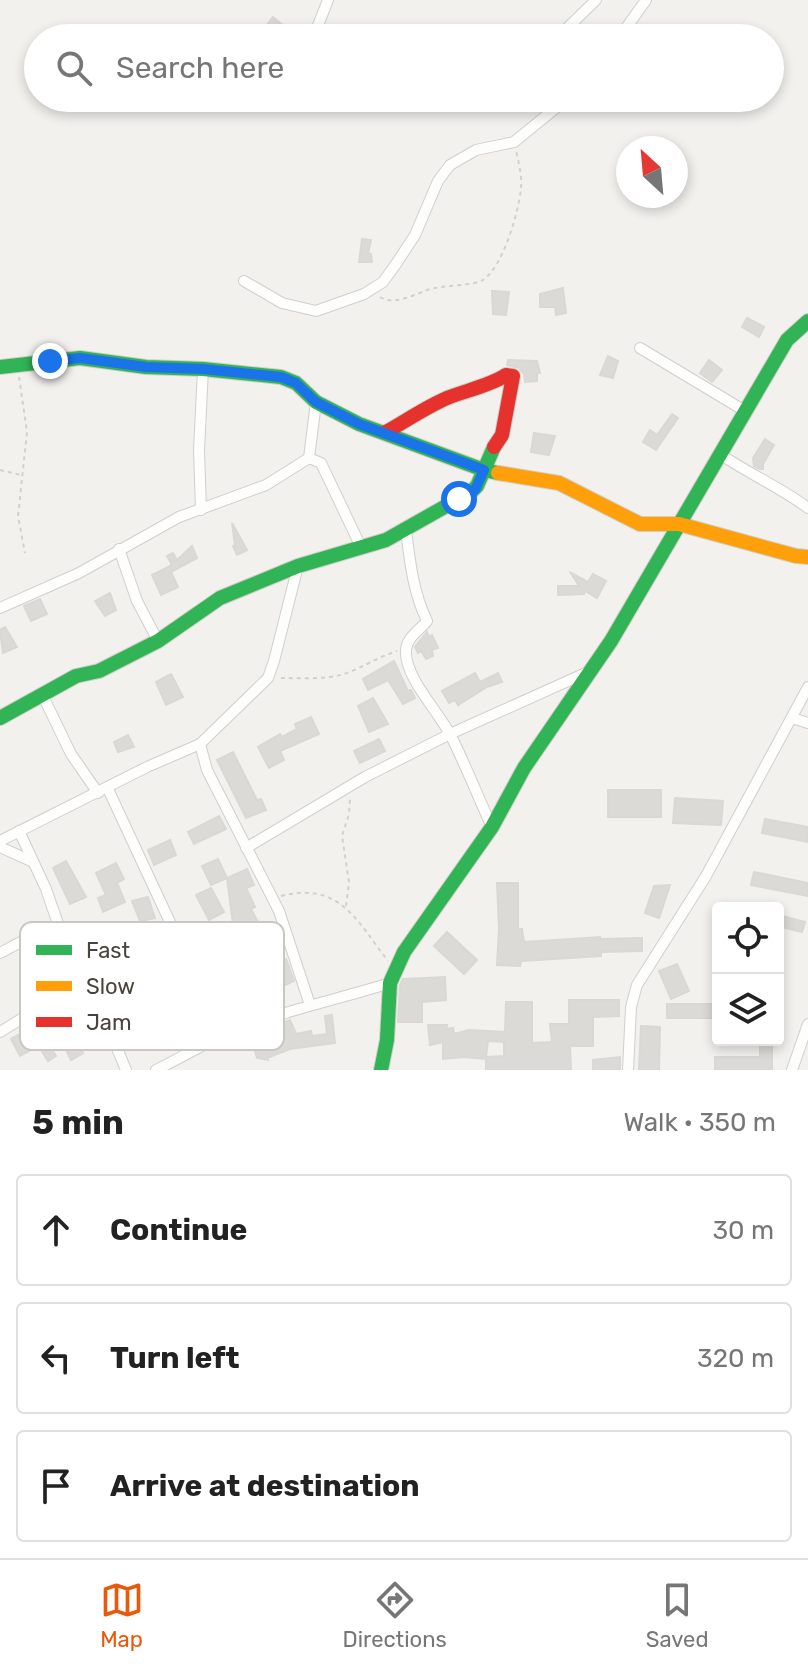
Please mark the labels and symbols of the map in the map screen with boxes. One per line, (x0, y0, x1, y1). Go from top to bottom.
north arrow (616, 136, 688, 208)
route end (32, 343, 68, 379)
route start (441, 481, 477, 517)
legend (20, 922, 284, 1050)
text: Fast (86, 937, 131, 964)
text: Slow (86, 973, 135, 1000)
text: Jam (86, 1009, 132, 1036)

